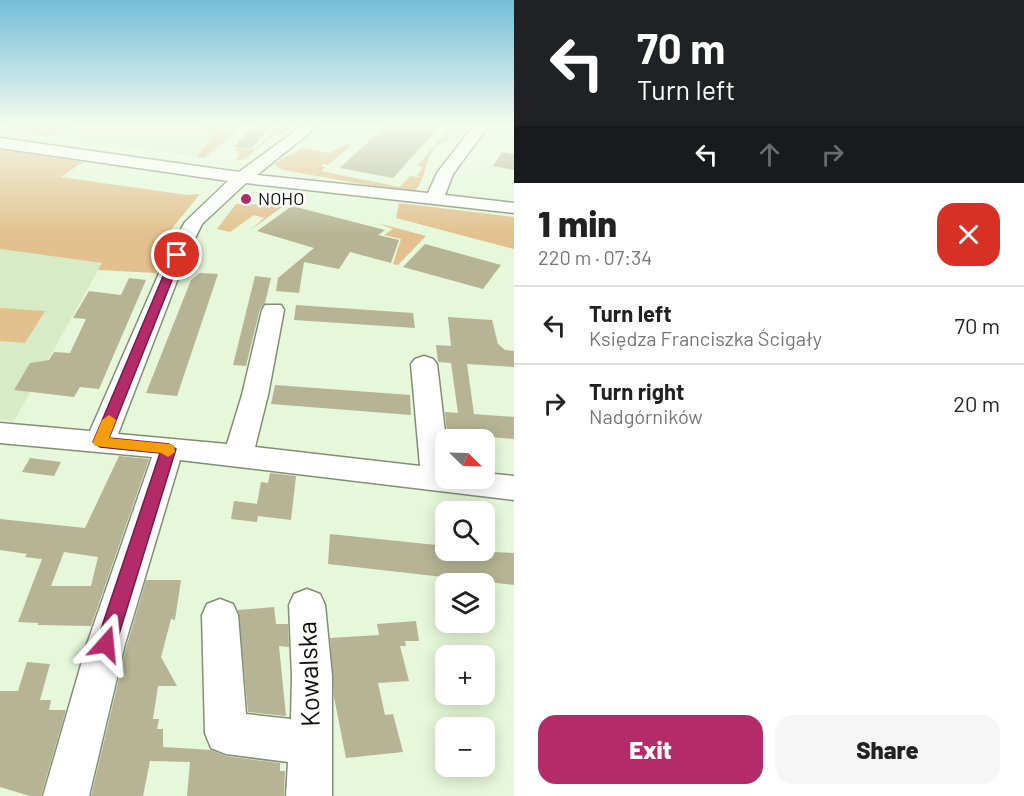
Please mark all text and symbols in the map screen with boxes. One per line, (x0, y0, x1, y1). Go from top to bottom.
text: 70 m (637, 22, 725, 72)
icon: left (538, 24, 616, 102)
text: Turn left (637, 73, 735, 105)
icon: left (690, 138, 723, 171)
icon: ahead (753, 138, 786, 171)
icon: right (816, 138, 849, 171)
place label: NOHO (258, 187, 304, 209)
marker: NOHO (239, 192, 253, 206)
text: 1 min (538, 201, 617, 244)
button: close (937, 203, 1000, 266)
pin (151, 229, 202, 280)
icon: arrive (160, 238, 193, 271)
text: 220 m · 07:34 (538, 245, 652, 269)
text: Turn left (589, 300, 672, 326)
icon: left (538, 309, 571, 342)
text: 70 m (955, 312, 1000, 338)
text: Księdza Franciszka Ścigały (589, 326, 822, 350)
text: Turn right (589, 378, 684, 404)
icon: right (538, 387, 571, 420)
text: 20 m (953, 390, 1000, 416)
text: Nadgórników (589, 404, 703, 428)
north arrow (435, 429, 495, 489)
map controls (435, 429, 495, 777)
button: search (435, 501, 495, 561)
button: layers (435, 573, 495, 633)
position arrow (74, 612, 138, 676)
street label: Kowalska (290, 621, 325, 727)
button: + (435, 645, 495, 705)
button: Exit (538, 715, 763, 784)
button: Share (775, 715, 1000, 784)
button: − (435, 717, 495, 777)

